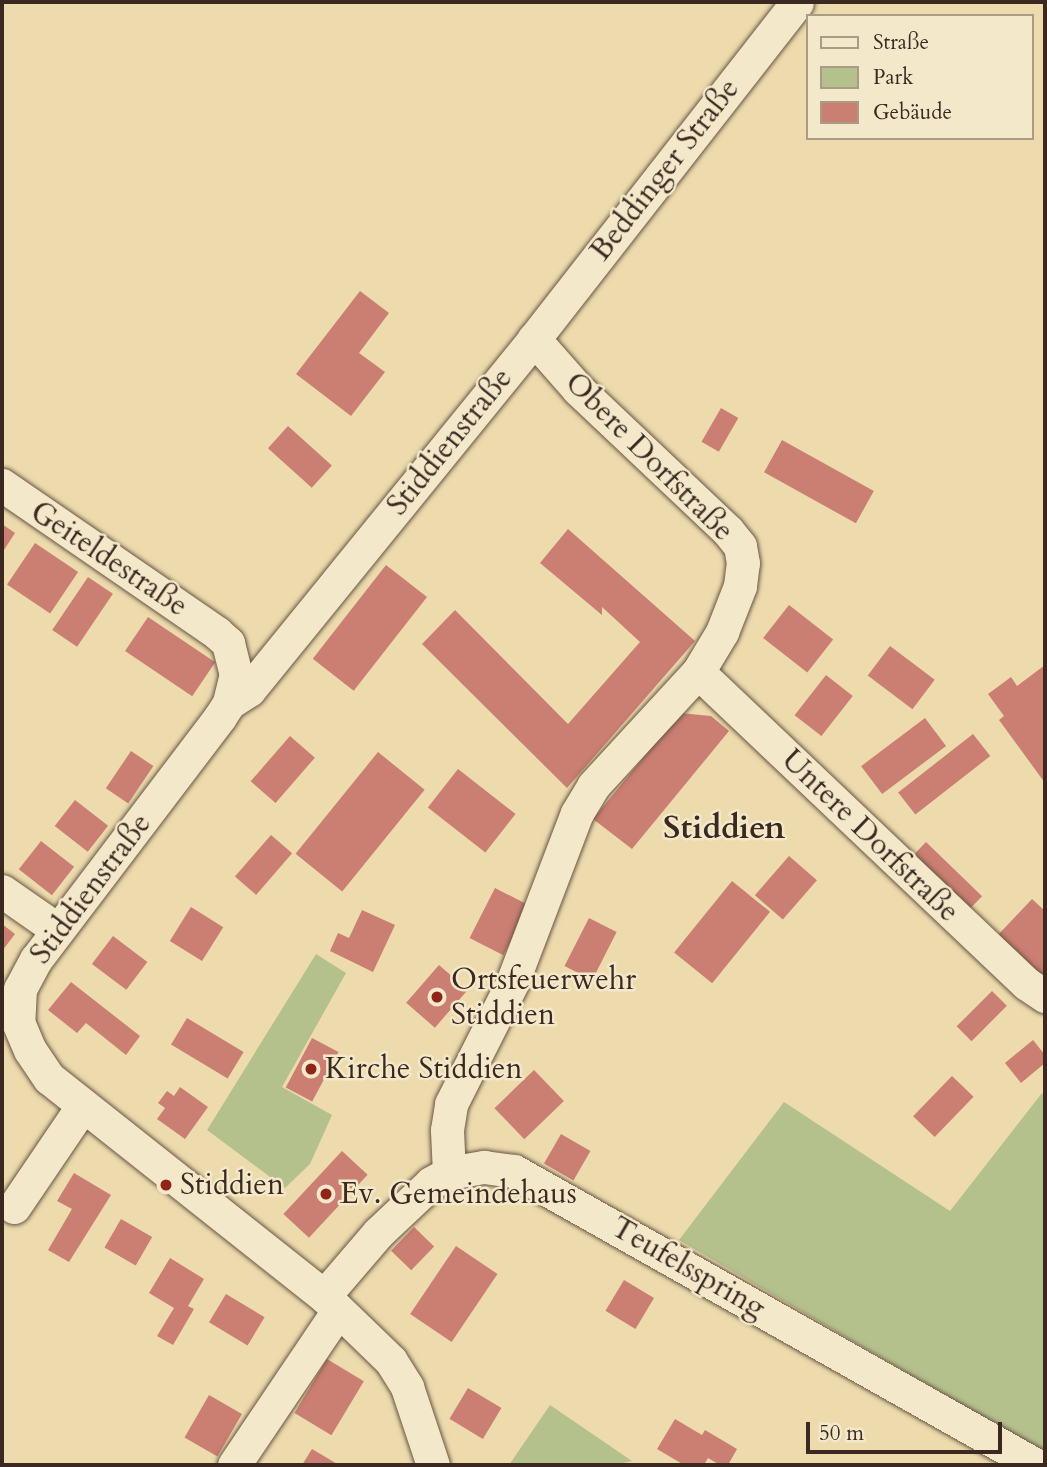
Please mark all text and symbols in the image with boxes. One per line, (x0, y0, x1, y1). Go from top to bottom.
legend (806, 14, 1033, 140)
text: Straße (873, 28, 929, 57)
text: Park (873, 63, 913, 92)
street label: Beddinger Straße (583, 72, 747, 268)
text: Gebäude (873, 98, 952, 127)
street label: Stiddienstraße (380, 361, 520, 523)
street label: Obere Dorfstraße (557, 365, 741, 549)
street label: Geiteldestraße (24, 493, 194, 625)
street label: Untere Dorfstraße (774, 742, 966, 930)
street label: Stiddienstraße (23, 807, 159, 971)
district label: Stiddien (663, 808, 785, 848)
place label: Ortsfeuerwehr Stiddien (451, 962, 636, 1032)
marker: Ortsfeuerwehr Stiddien (429, 989, 445, 1005)
place label: Kirche Stiddien (325, 1051, 523, 1087)
marker: Kirche Stiddien (303, 1061, 319, 1077)
place label: Stiddien (180, 1167, 284, 1203)
place label: Ev. Gemeindehaus (340, 1176, 577, 1212)
marker: Stiddien (158, 1177, 174, 1193)
marker: Ev. Gemeindehaus (318, 1186, 334, 1202)
street label: Teufelsspring (605, 1209, 771, 1327)
scale bar (809, 1408, 1005, 1452)
text: 50 m (819, 1419, 864, 1448)

